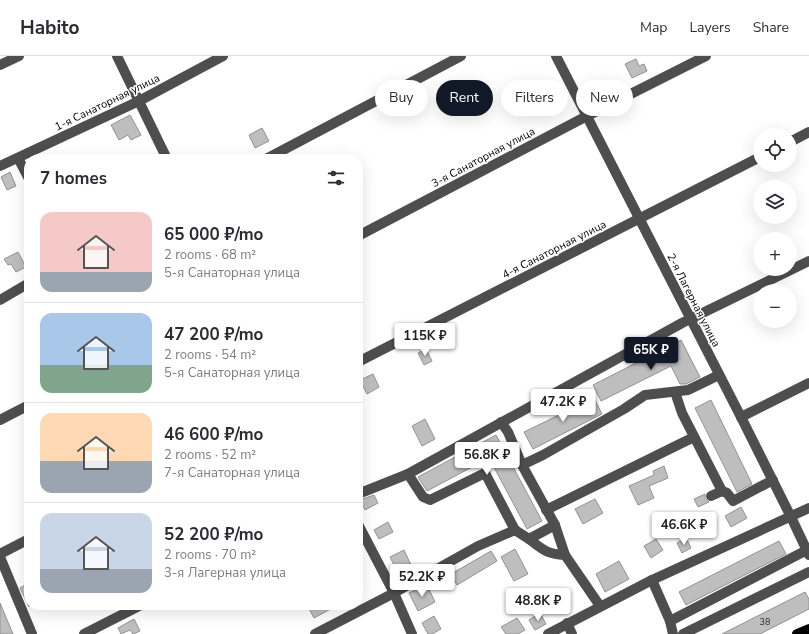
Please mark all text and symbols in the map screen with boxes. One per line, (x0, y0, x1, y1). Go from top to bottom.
text: Habito (20, 15, 79, 41)
text: Map (640, 18, 667, 37)
text: Layers (689, 18, 731, 37)
text: Share (753, 18, 789, 37)
street label: 1-я Санаторная улица (52, 70, 162, 134)
chip: Buy (375, 80, 428, 116)
chip: Rent (436, 80, 493, 116)
chip: Filters (501, 80, 568, 116)
chip: New (576, 80, 633, 116)
street label: 3-я Санаторная улица (429, 124, 538, 191)
map controls (753, 128, 797, 328)
button: locate (753, 128, 797, 172)
text: 7 homes (40, 167, 107, 190)
icon: filters (325, 167, 347, 189)
button: layers (753, 180, 797, 224)
street label: 4-я Санаторная улица (500, 217, 609, 282)
text: 65 000 ₽/mo (164, 223, 263, 246)
icon: home (72, 228, 120, 276)
button: + (753, 232, 797, 276)
text: 2 rooms · 68 m² (164, 246, 256, 264)
street label: 2-я Лагерная улица (663, 251, 724, 350)
text: 5-я Санаторная улица (164, 264, 300, 282)
button: − (753, 284, 797, 328)
text: 47 200 ₽/mo (164, 323, 263, 346)
pin: 115K ₽ (392, 323, 458, 357)
text: 115K ₽ (403, 327, 447, 345)
icon: home (72, 329, 120, 377)
pin: 65K ₽ (623, 337, 679, 371)
text: 65K ₽ (633, 341, 669, 359)
text: 2 rooms · 54 m² (164, 346, 256, 364)
text: 5-я Санаторная улица (164, 364, 300, 382)
pin: 47.2K ₽ (526, 389, 600, 423)
text: 47.2K ₽ (540, 393, 586, 411)
text: 46 600 ₽/mo (164, 423, 263, 446)
icon: home (72, 429, 120, 477)
pin: 56.8K ₽ (450, 442, 524, 476)
text: 2 rooms · 52 m² (164, 446, 256, 464)
text: 56.8K ₽ (464, 446, 510, 464)
text: 7-я Санаторная улица (164, 464, 300, 482)
pin: 46.6K ₽ (647, 512, 721, 546)
text: 46.6K ₽ (661, 516, 707, 534)
text: 52 200 ₽/mo (164, 523, 263, 546)
icon: home (72, 529, 120, 577)
text: 2 rooms · 70 m² (164, 546, 256, 564)
text: 3-я Лагерная улица (164, 564, 286, 582)
pin: 52.2K ₽ (385, 564, 459, 598)
text: 52.2K ₽ (399, 568, 445, 586)
pin: 48.8K ₽ (501, 588, 575, 622)
text: 48.8K ₽ (515, 592, 561, 610)
house number: 38 (760, 616, 770, 628)

